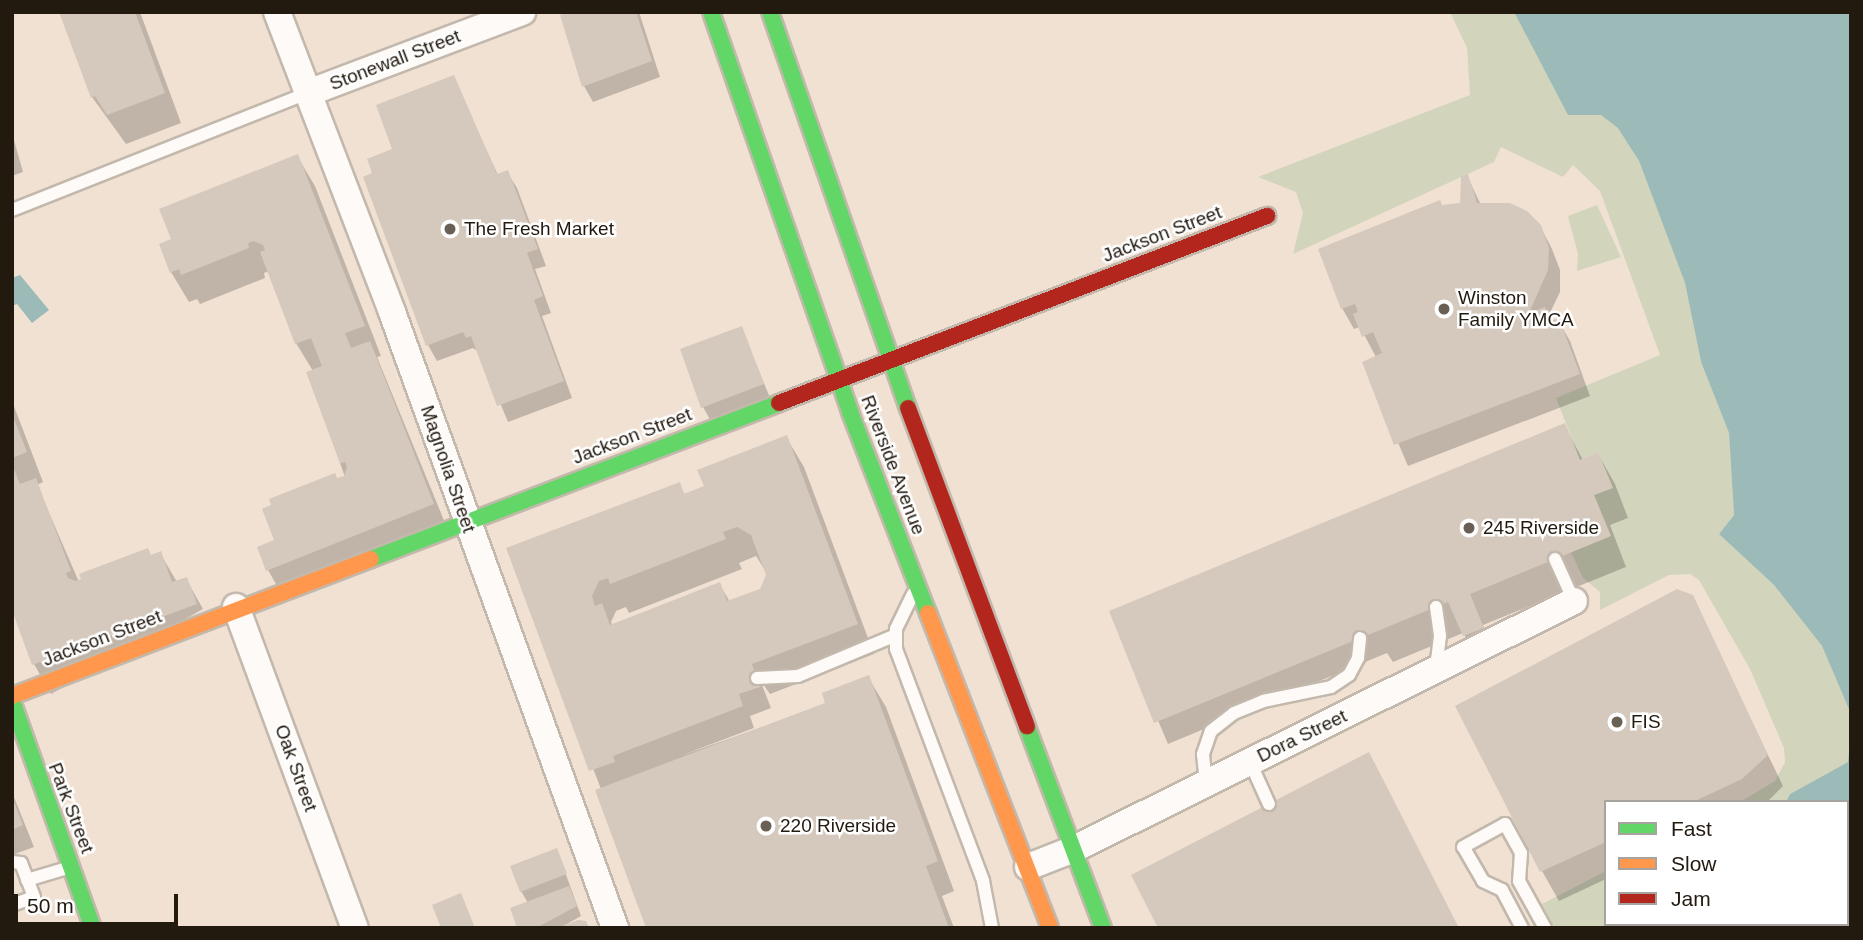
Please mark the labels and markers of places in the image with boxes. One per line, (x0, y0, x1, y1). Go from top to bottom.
place label: The Fresh Market (464, 218, 614, 240)
marker: The Fresh Market (442, 221, 458, 237)
place label: Winston Family YMCA (1458, 287, 1574, 331)
marker: Winston Family YMCA (1436, 301, 1452, 317)
place label: 245 Riverside (1483, 517, 1599, 539)
marker: 245 Riverside (1461, 520, 1477, 536)
place label: FIS (1631, 711, 1661, 733)
marker: FIS (1609, 714, 1625, 730)
place label: 220 Riverside (780, 815, 896, 837)
marker: 220 Riverside (758, 818, 774, 834)

